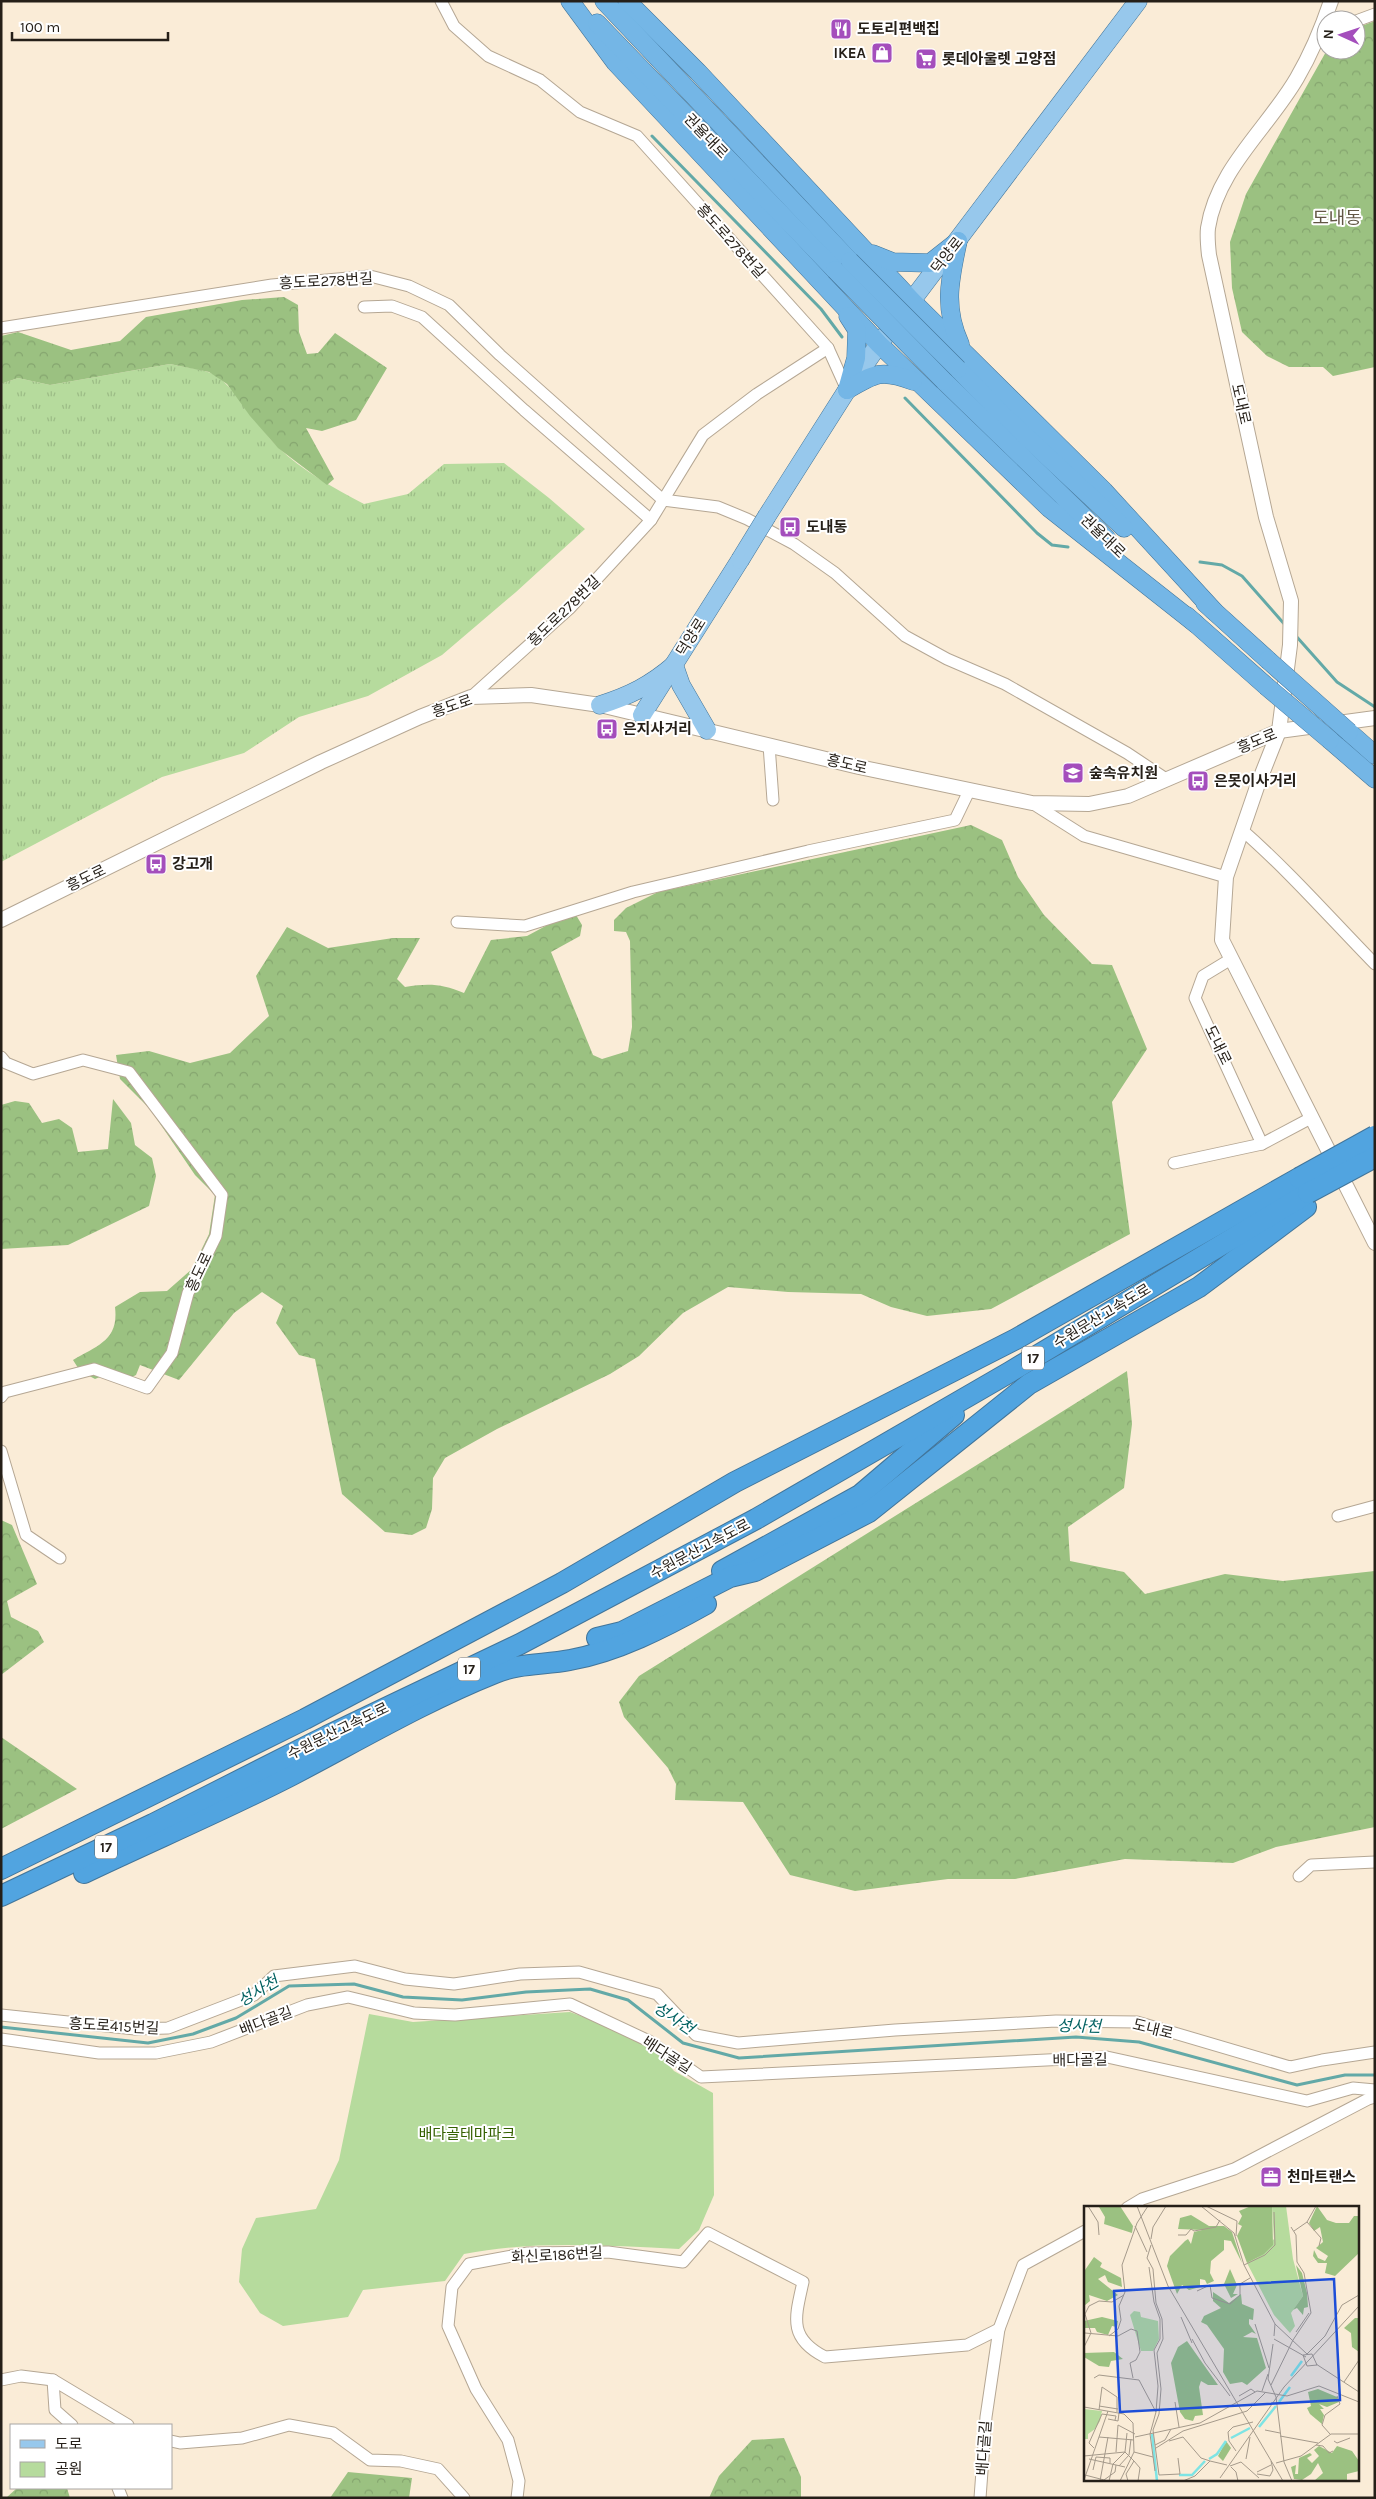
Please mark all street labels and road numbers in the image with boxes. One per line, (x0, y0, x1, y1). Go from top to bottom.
street label: 권율대로 (680, 110, 732, 162)
street label: 흥도로278번길 (693, 200, 769, 282)
street label: 덕양로 (927, 233, 967, 277)
street label: 흥도로278번길 (279, 270, 373, 292)
street label: 도내로 (1228, 382, 1254, 426)
street label: 권율대로 (1077, 510, 1129, 562)
street label: 흥도로278번길 (524, 572, 604, 650)
street label: 덕양로 (672, 615, 710, 659)
street label: 흥도로 (429, 691, 475, 721)
street label: 흥도로 (1234, 725, 1280, 757)
street label: 흥도로 (825, 751, 869, 777)
street label: 흥도로 (63, 861, 109, 895)
street label: 도내로 (1201, 1022, 1235, 1068)
street label: 흥도로 (182, 1249, 216, 1295)
street label: 수원문산고속도로 (1050, 1280, 1154, 1352)
road number: 17 (1022, 1346, 1044, 1370)
street label: 수원문산고속도로 (647, 1515, 753, 1583)
road number: 17 (458, 1658, 480, 1680)
street label: 수원문산고속도로 (284, 1699, 392, 1763)
road number: 17 (95, 1835, 117, 1858)
street label: 배다골길 (237, 2003, 295, 2039)
street label: 흥도로415번길 (68, 2015, 160, 2037)
street label: 도내로 (1131, 2015, 1175, 2043)
street label: 배다골길 (639, 2032, 695, 2078)
street label: 배다골길 (1052, 2051, 1108, 2069)
street label: 화신로186번길 (511, 2244, 603, 2266)
street label: 배다골길 (973, 2420, 995, 2476)

